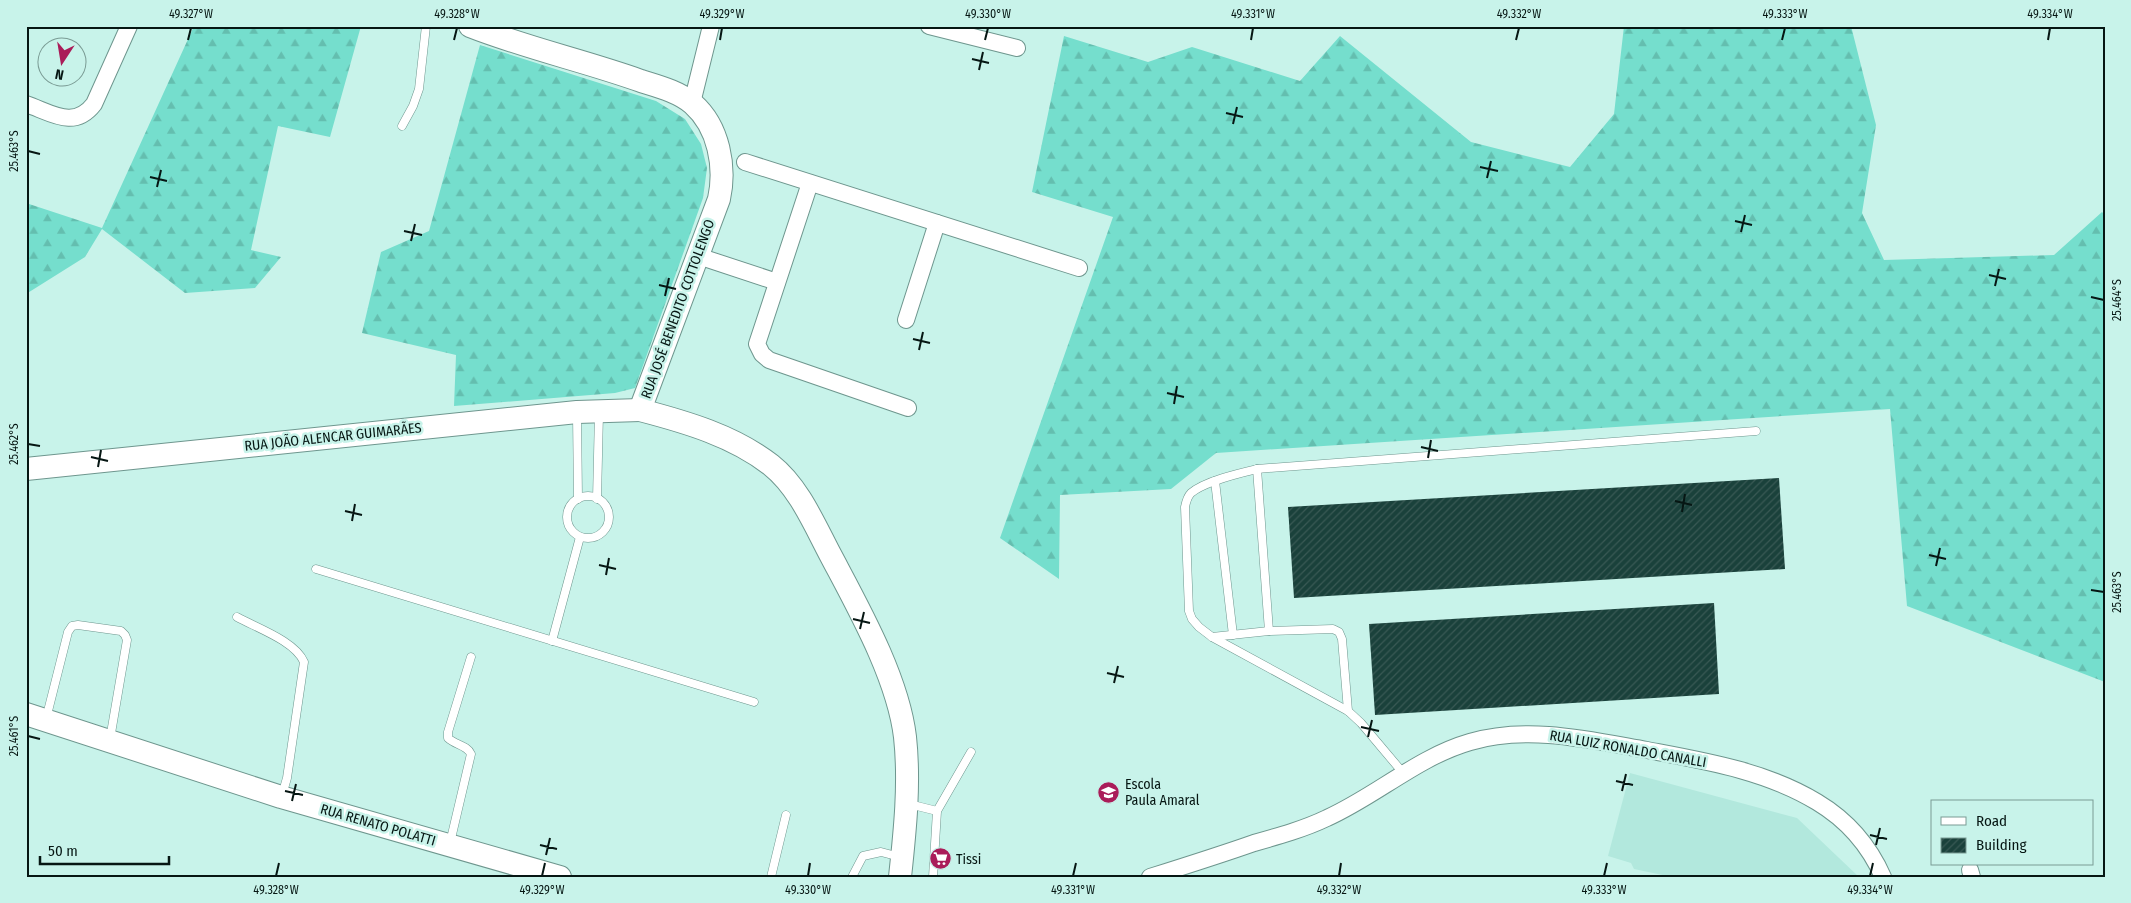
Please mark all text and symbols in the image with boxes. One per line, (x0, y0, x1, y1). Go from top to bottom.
text: 49.327°W (169, 7, 213, 21)
text: 49.328°W (434, 7, 480, 21)
text: 49.329°W (699, 7, 745, 21)
text: 49.330°W (965, 7, 1011, 21)
text: 49.331°W (1231, 7, 1275, 21)
text: 49.332°W (1497, 7, 1541, 21)
text: 49.333°W (1763, 7, 1807, 21)
text: 49.334°W (2027, 7, 2073, 21)
north arrow (38, 38, 88, 88)
text: N (54, 65, 65, 83)
text: 25.463°S (7, 130, 21, 172)
street label: RUA JOSÉ BENEDITO COTTOLENGO (637, 217, 718, 401)
text: 25.464°S (2110, 279, 2124, 321)
street label: RUA JOÃO ALENCAR GUIMARÃES (244, 419, 422, 455)
text: 25.462°S (7, 423, 21, 465)
text: 25.463°S (2110, 571, 2124, 613)
text: 25.461°S (7, 716, 21, 756)
street label: RUA LUIZ RONALDO CANALLI (1548, 727, 1708, 771)
place label: Escola Paula Amaral (1125, 776, 1200, 809)
school or university icon: Escola Paula Amaral (1097, 780, 1121, 804)
street label: RUA RENATO POLATTI (318, 800, 438, 850)
legend (1931, 800, 2094, 866)
text: Road (1976, 812, 2007, 830)
scale bar (40, 833, 169, 865)
text: Building (1976, 836, 2027, 854)
text: 50 m (48, 842, 78, 860)
supermarket icon: Tissi (928, 847, 952, 871)
place label: Tissi (956, 851, 981, 868)
text: 49.328°W (253, 883, 299, 897)
text: 49.329°W (519, 883, 565, 897)
text: 49.330°W (785, 883, 831, 897)
text: 49.331°W (1051, 883, 1095, 897)
text: 49.332°W (1317, 883, 1361, 897)
text: 49.333°W (1582, 883, 1626, 897)
text: 49.334°W (1847, 883, 1893, 897)

